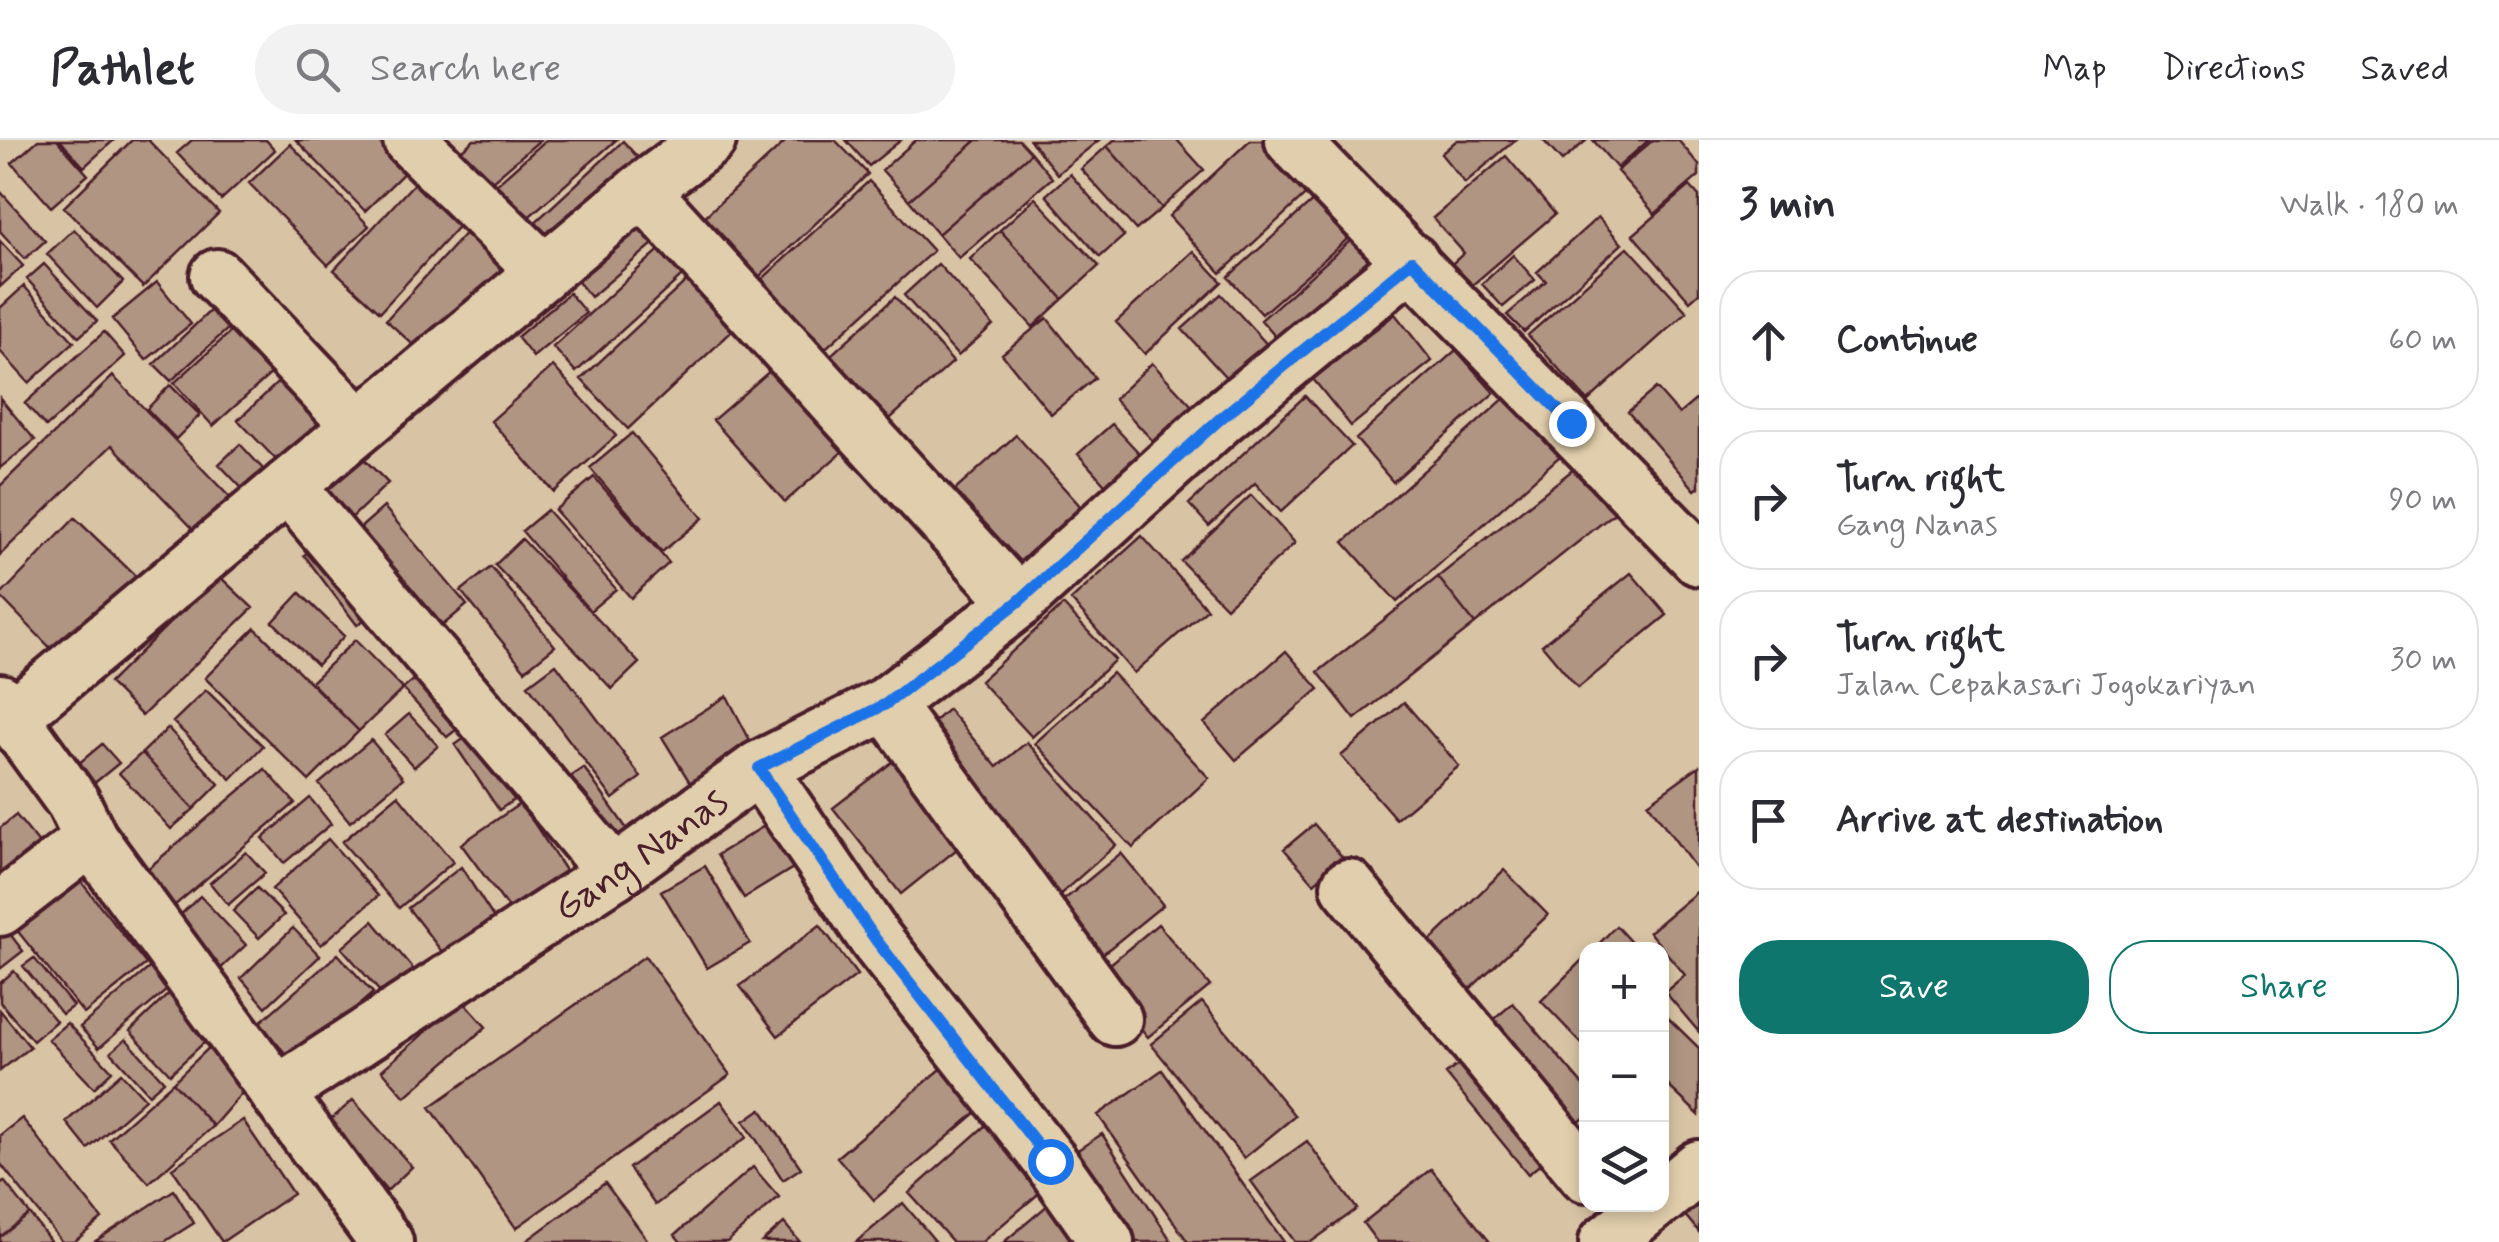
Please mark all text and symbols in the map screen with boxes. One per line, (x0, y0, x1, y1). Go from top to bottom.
search box (255, 24, 955, 114)
text: Pathlet (50, 38, 195, 101)
icon: search (290, 42, 345, 97)
text: Search here (370, 45, 561, 94)
text: Map (2043, 46, 2107, 92)
text: Directions (2162, 46, 2306, 92)
text: Saved (2361, 46, 2449, 92)
text: 3 min (1739, 178, 1836, 233)
text: Walk · 180 m (2280, 184, 2459, 226)
icon: ahead (1741, 313, 1796, 368)
text: Continue (1836, 316, 1978, 365)
text: 60 m (2388, 319, 2457, 361)
route end (1549, 401, 1595, 447)
text: Turn right (1836, 455, 2005, 504)
icon: right (1741, 473, 1796, 528)
text: 90 m (2389, 479, 2457, 521)
text: Gang Nanas (1836, 504, 1998, 546)
text: Turn right (1836, 615, 2005, 664)
icon: right (1741, 633, 1796, 688)
text: 30 m (2390, 639, 2457, 681)
text: Jalan Cepakasari Jogokariyan (1836, 664, 2256, 706)
street label: Gang Nanas (544, 776, 739, 935)
icon: arrive (1741, 793, 1796, 848)
text: Arrive at destination (1836, 796, 2163, 845)
button: Save (1739, 940, 2089, 1034)
button: Share (2109, 940, 2459, 1034)
map controls (1579, 942, 1669, 1212)
button: + (1579, 942, 1669, 1032)
button: − (1579, 1032, 1669, 1122)
button: layers (1579, 1122, 1669, 1212)
route start (1028, 1139, 1074, 1185)

